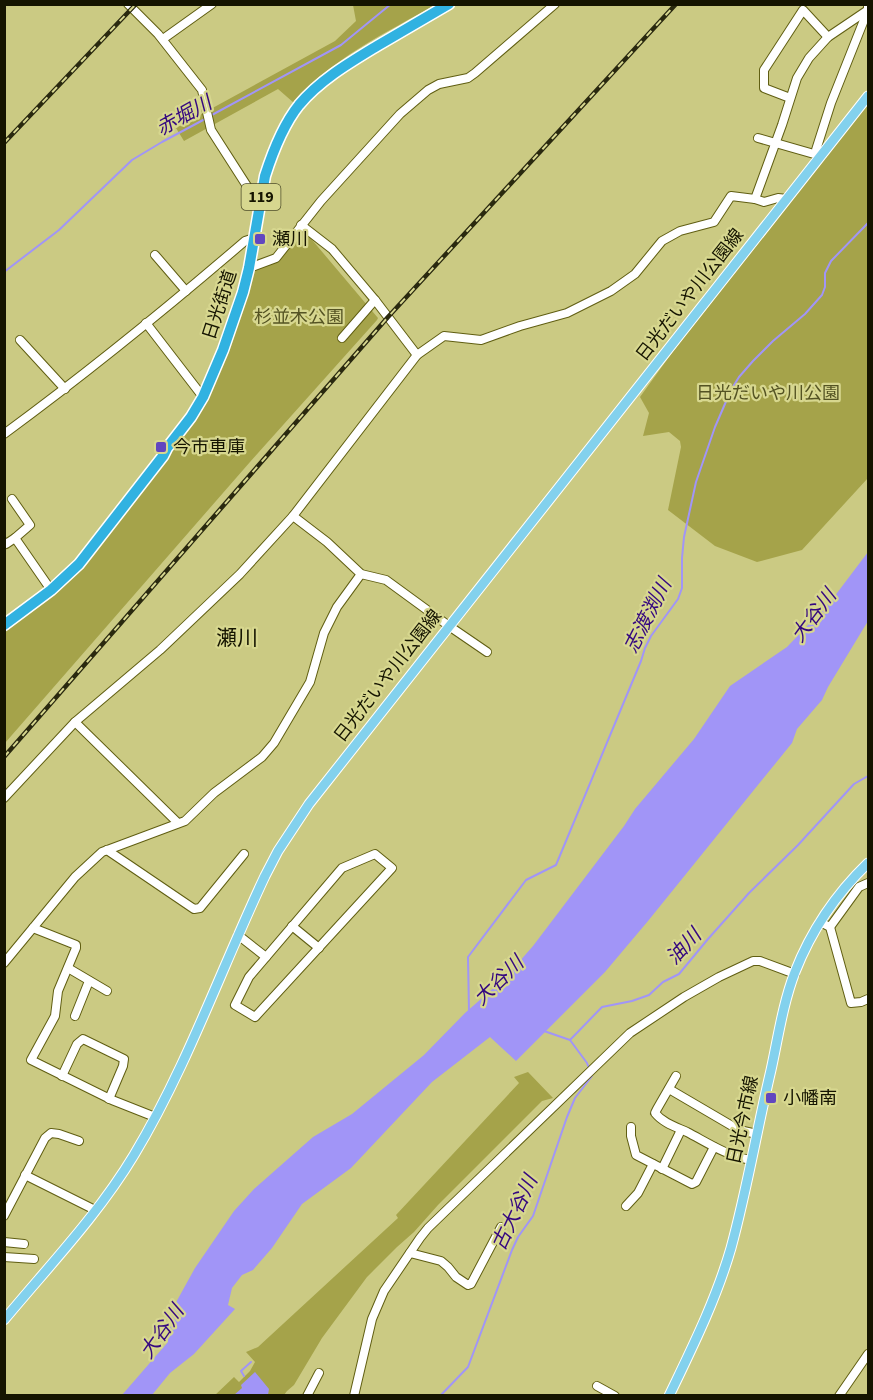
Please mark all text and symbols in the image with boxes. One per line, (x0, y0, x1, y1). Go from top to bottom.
water label: 赤堀川 (151, 88, 219, 143)
road number: 119 (242, 184, 280, 210)
street label: 日光だいや川公園線 (630, 223, 750, 367)
place label: 瀬川 (272, 227, 308, 252)
marker: 瀬川 (253, 232, 267, 246)
street label: 日光街道 (197, 267, 243, 343)
park label: 杉並木公園 (254, 305, 344, 330)
park label: 日光だいや川公園 (696, 381, 840, 406)
place label: 今市車庫 (173, 435, 245, 460)
marker: 今市車庫 (154, 440, 168, 454)
water label: 志渡渕川 (617, 572, 680, 658)
water label: 大谷川 (785, 582, 844, 648)
street label: 日光だいや川公園線 (328, 604, 448, 748)
district label: 瀬川 (216, 623, 258, 653)
water label: 油川 (660, 921, 709, 971)
water label: 大谷川 (468, 949, 532, 1012)
street label: 日光今市線 (721, 1073, 765, 1167)
place label: 小幡南 (783, 1086, 837, 1111)
marker: 小幡南 (764, 1091, 778, 1105)
water label: 古大谷川 (485, 1169, 545, 1255)
water label: 大谷川 (133, 1298, 192, 1365)

